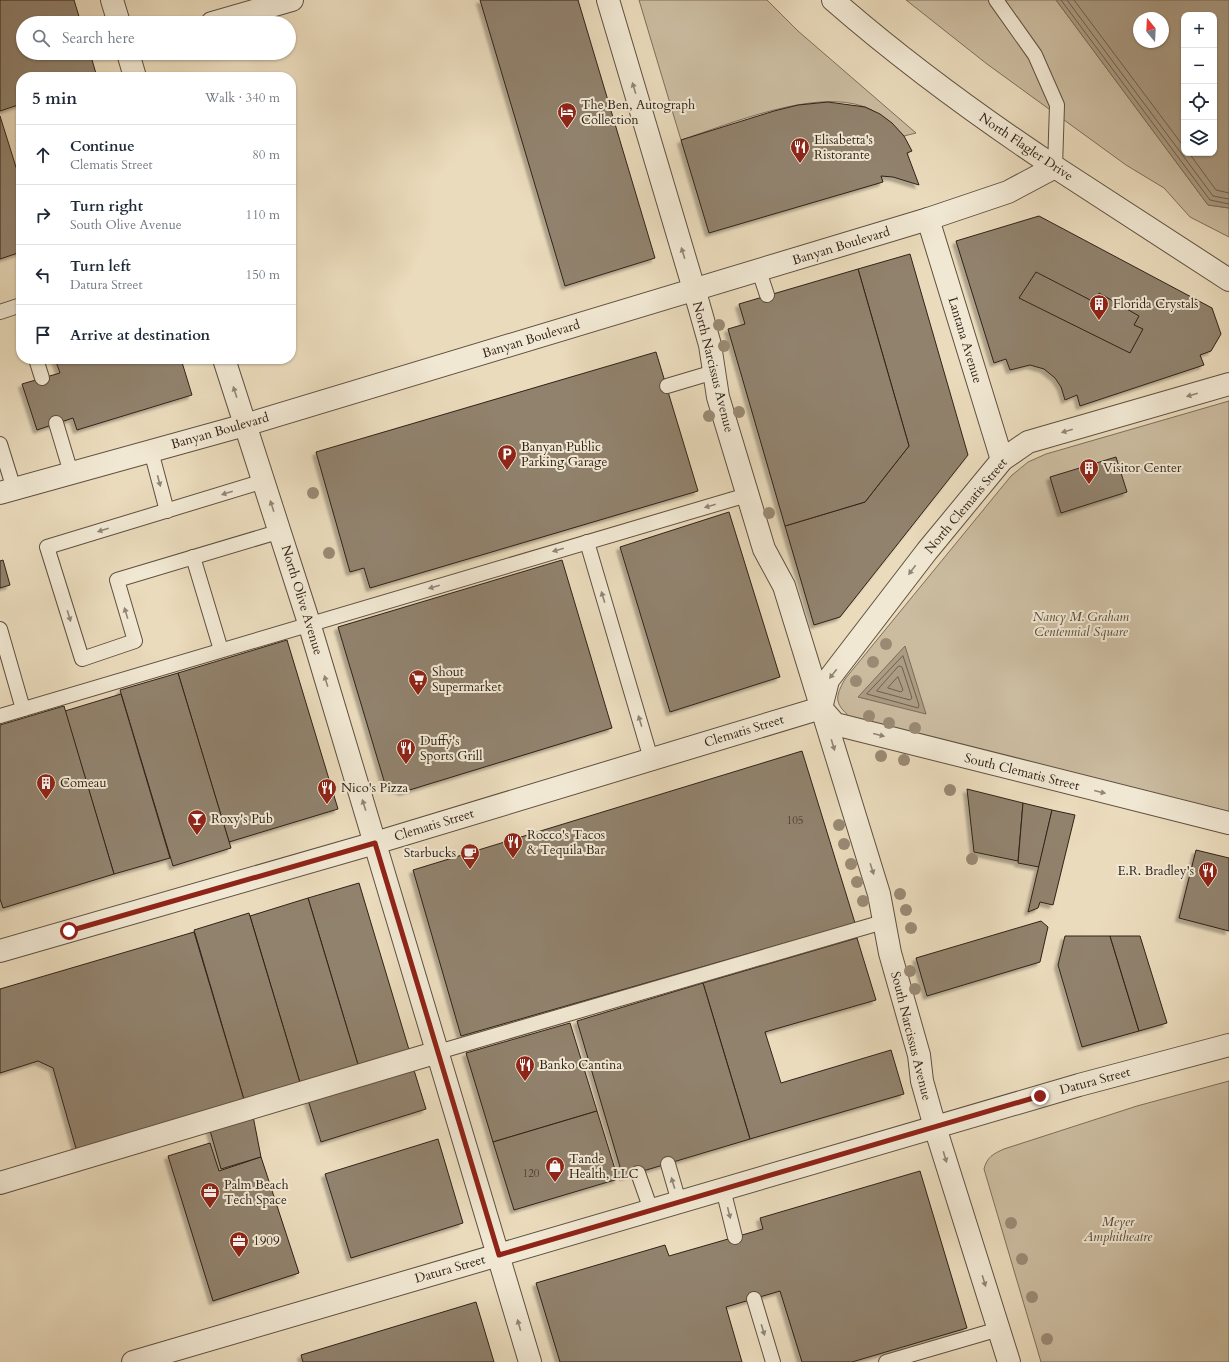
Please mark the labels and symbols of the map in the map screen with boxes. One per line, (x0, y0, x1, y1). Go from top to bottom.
north arrow (1133, 12, 1169, 48)
one-way arrow (631, 82, 637, 94)
place label: The Ben, Autograph Collection (581, 96, 695, 129)
hotel icon: The Ben, Autograph Collection (556, 101, 578, 129)
street label: North Flagler Drive (975, 109, 1077, 185)
place label: Elisabetta's Ristorante (814, 131, 873, 164)
restaurant icon: Elisabetta's Ristorante (789, 136, 811, 164)
street label: Banyan Boulevard (790, 223, 892, 269)
one-way arrow (680, 247, 686, 259)
building icon: Florida Crystals (1088, 293, 1110, 321)
street label: Lantana Avenue (943, 295, 987, 385)
place label: Florida Crystals (1113, 295, 1198, 313)
street label: North Narcissus Avenue (688, 300, 738, 434)
street label: Banyan Boulevard (480, 316, 582, 362)
one-way arrow (231, 386, 237, 398)
one-way arrow (1185, 392, 1197, 398)
street label: Banyan Boulevard (169, 408, 271, 454)
one-way arrow (1060, 428, 1072, 434)
place label: Banyan Public Parking Garage (521, 438, 607, 471)
parking icon: Banyan Public Parking Garage (496, 443, 518, 471)
street label: North Clematis Street (920, 454, 1012, 558)
building icon: Visitor Center (1078, 457, 1100, 485)
place label: Visitor Center (1103, 459, 1182, 477)
one-way arrow (156, 475, 162, 487)
one-way arrow (221, 490, 233, 496)
one-way arrow (269, 500, 275, 512)
one-way arrow (704, 503, 716, 509)
one-way arrow (96, 528, 108, 534)
street label: North Olive Avenue (277, 543, 327, 657)
one-way arrow (552, 547, 564, 553)
one-way arrow (908, 565, 916, 576)
one-way arrow (427, 584, 439, 590)
one-way arrow (600, 591, 606, 603)
one-way arrow (123, 606, 129, 618)
park label: Nancy M. Graham Centennial Square (1033, 608, 1129, 641)
one-way arrow (66, 611, 72, 623)
place label: Shout Supermarket (432, 663, 502, 696)
supermarket icon: Shout Supermarket (407, 668, 429, 696)
one-way arrow (829, 668, 838, 679)
one-way arrow (323, 675, 329, 687)
street label: Clematis Street (702, 710, 786, 752)
one-way arrow (637, 715, 643, 727)
place label: Duffy's Sports Grill (420, 732, 483, 765)
one-way arrow (874, 732, 886, 738)
restaurant icon: Duffy's Sports Grill (395, 737, 417, 765)
one-way arrow (830, 739, 836, 751)
street label: South Clematis Street (963, 749, 1081, 795)
building icon: Comeau (35, 772, 57, 800)
place label: Comeau (60, 774, 107, 792)
restaurant icon: Nico's Pizza (316, 777, 338, 805)
place label: Nico's Pizza (341, 779, 408, 797)
one-way arrow (1094, 789, 1107, 795)
one-way arrow (361, 799, 367, 811)
street label: Clematis Street (392, 804, 476, 846)
bar icon: Roxy's Pub (186, 808, 208, 836)
place label: Roxy's Pub (211, 810, 273, 828)
house number: 105 (787, 813, 803, 828)
place label: Rocco's Tacos & Tequila Bar (527, 826, 605, 859)
restaurant icon: Rocco's Tacos & Tequila Bar (502, 831, 524, 859)
cafe icon: Starbucks (459, 842, 481, 870)
place label: Starbucks (404, 844, 456, 862)
restaurant icon: E.R. Bradley's (1197, 860, 1219, 888)
place label: E.R. Bradley's (1117, 862, 1194, 880)
one-way arrow (869, 863, 875, 875)
route start (60, 922, 78, 940)
street label: South Narcissus Avenue (886, 970, 936, 1102)
restaurant icon: Banko Cantina (514, 1054, 536, 1082)
place label: Banko Cantina (539, 1056, 622, 1074)
street label: Datura Street (1058, 1063, 1132, 1099)
route end (1031, 1087, 1049, 1105)
place label: Tande Health, LLC (569, 1150, 638, 1183)
one-way arrow (942, 1152, 948, 1164)
shop icon: Tande Health, LLC (544, 1155, 566, 1183)
house number: 120 (523, 1166, 540, 1181)
place label: Palm Beach Tech Space (224, 1176, 289, 1209)
one-way arrow (670, 1177, 676, 1189)
office icon: Palm Beach Tech Space (199, 1181, 221, 1209)
one-way arrow (726, 1207, 732, 1219)
park label: Meyer Amphitheatre (1083, 1213, 1153, 1246)
office icon: 1909 (228, 1230, 250, 1258)
place label: 1909 (253, 1232, 280, 1250)
street label: Datura Street (413, 1250, 487, 1288)
one-way arrow (981, 1276, 987, 1288)
one-way arrow (516, 1318, 522, 1330)
one-way arrow (760, 1325, 766, 1337)

